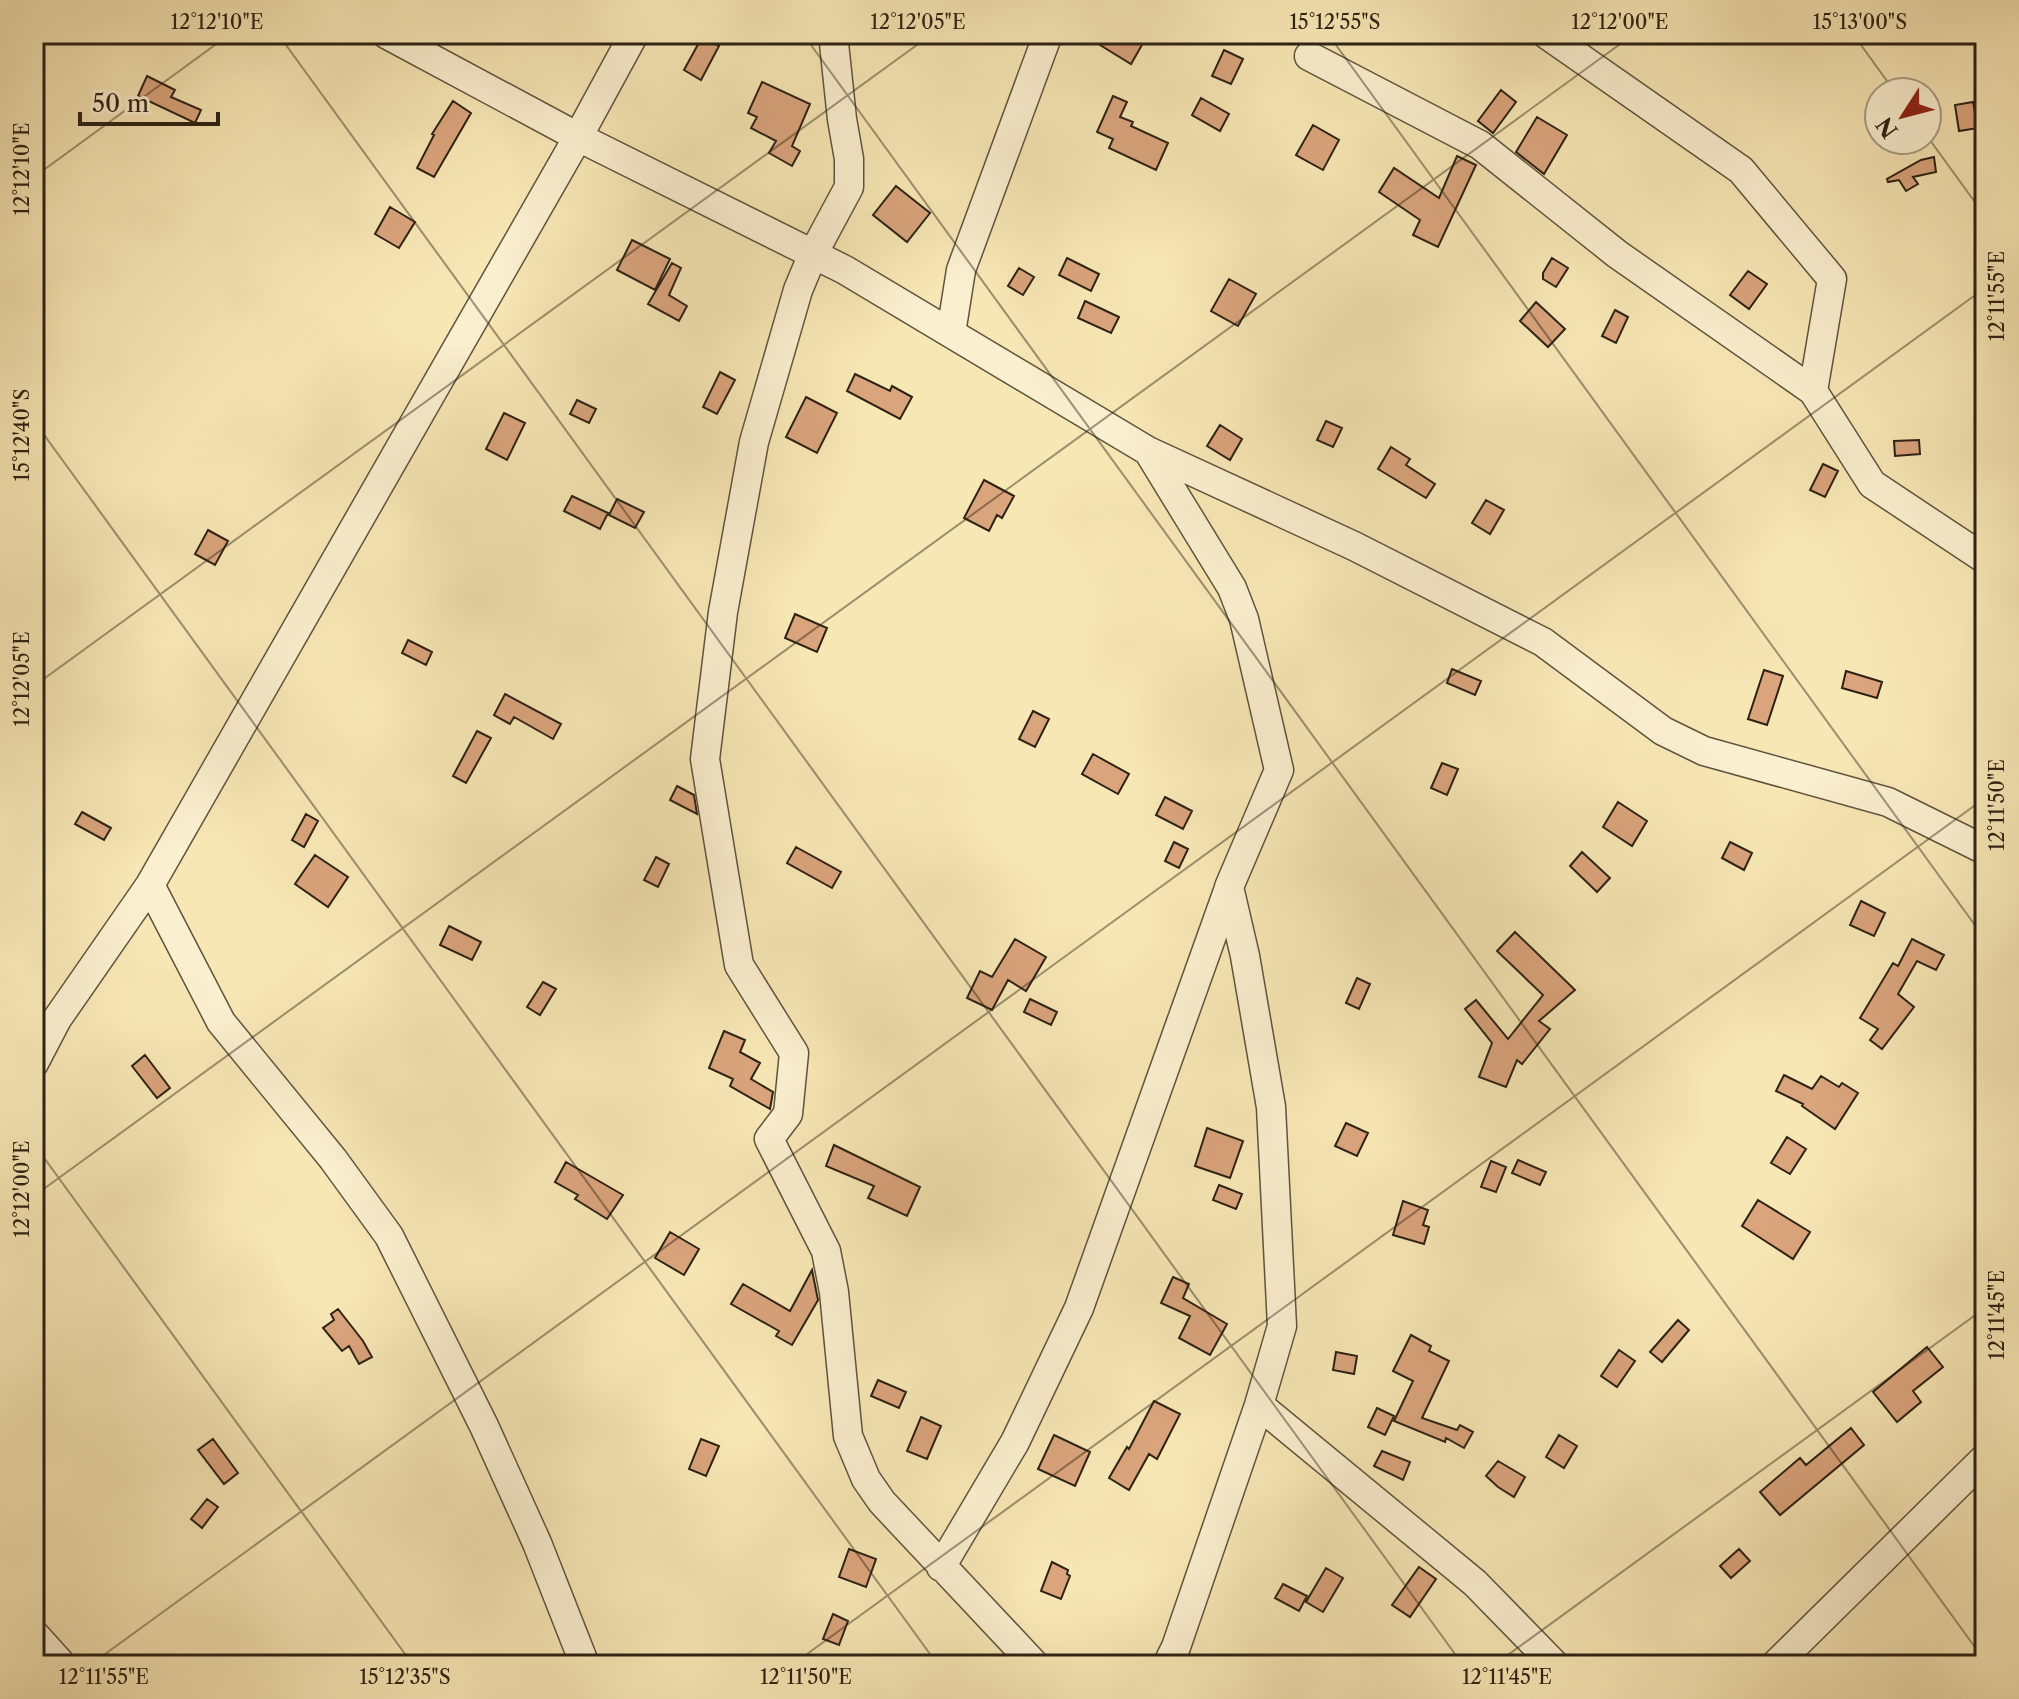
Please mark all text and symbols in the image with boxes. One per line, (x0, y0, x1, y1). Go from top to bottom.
text: 12°12'10"E (170, 10, 264, 34)
text: 12°12'05"E (870, 10, 966, 34)
text: 15°12'55"S (1289, 10, 1381, 34)
text: 12°12'00"E (1571, 10, 1669, 34)
text: 15°13'00"S (1813, 10, 1907, 34)
scale bar (80, 76, 218, 126)
north arrow (1863, 76, 1943, 156)
text: 50 m (92, 89, 149, 118)
text: N (1871, 112, 1904, 143)
text: 12°12'10"E (10, 122, 34, 216)
text: 12°11'55"E (1985, 251, 2009, 341)
text: 15°12'40"S (10, 389, 34, 481)
text: 12°12'05"E (10, 631, 34, 727)
text: 12°11'50"E (1985, 759, 2009, 851)
text: 12°12'00"E (10, 1140, 34, 1238)
text: 12°11'45"E (1985, 1270, 2009, 1360)
text: 12°11'55"E (59, 1665, 149, 1689)
text: 15°12'35"S (359, 1665, 451, 1689)
text: 12°11'50"E (760, 1665, 852, 1689)
text: 12°11'45"E (1462, 1665, 1552, 1689)

